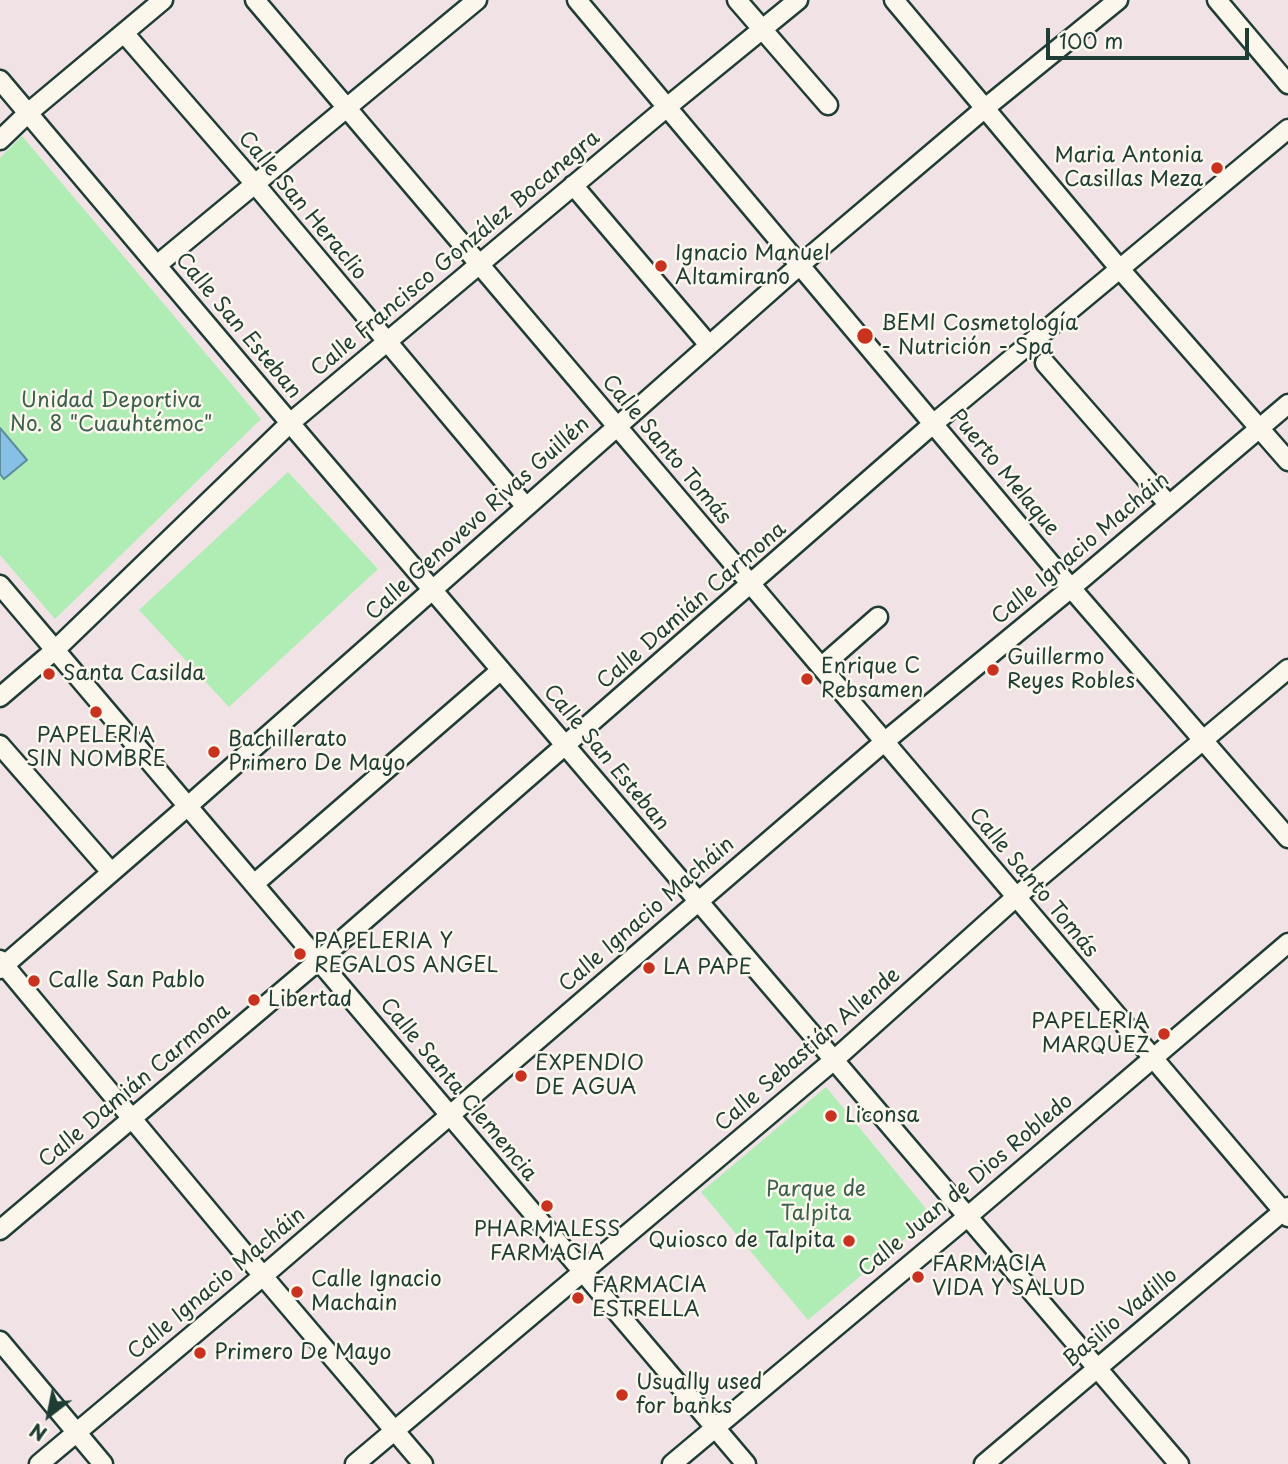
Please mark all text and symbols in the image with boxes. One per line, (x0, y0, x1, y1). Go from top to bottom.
scale bar (1050, 14, 1253, 58)
text: 100 m (1059, 24, 1123, 56)
street label: Calle San Heraclio (232, 126, 372, 286)
street label: Calle Francisco González Bocanegra (306, 126, 606, 382)
place label: Maria Antonia Casillas Meza (1054, 143, 1203, 193)
marker: Maria Antonia Casillas Meza (1209, 160, 1225, 176)
place label: Ignacio Manuel Altamirano (675, 241, 830, 291)
street label: Calle San Esteban (170, 248, 306, 404)
marker: Ignacio Manuel Altamirano (653, 258, 669, 274)
place label: BEMI Cosmetología - Nutrición - Spa (881, 311, 1078, 361)
marker: BEMI Cosmetología - Nutrición - Spa (855, 326, 875, 346)
street label: Calle Santo Tomás (596, 370, 736, 530)
park label: Unidad Deportiva No. 8 "Cuauhtémoc" (10, 388, 212, 438)
street label: Puerto Melaque (944, 405, 1064, 541)
street label: Calle Genovevo Rivas Guillén (361, 412, 595, 626)
street label: Calle Ignacio Macháin (987, 467, 1175, 631)
street label: Calle Damián Carmona (592, 517, 792, 695)
place label: Guillermo Reyes Robles (1007, 645, 1135, 695)
place label: Enrique C Rebsamen (821, 654, 924, 704)
place label: Santa Casilda (63, 661, 205, 687)
marker: Guillermo Reyes Robles (985, 662, 1001, 678)
marker: Santa Casilda (41, 666, 57, 682)
marker: Enrique C Rebsamen (799, 671, 815, 687)
street label: Calle San Esteban (538, 680, 674, 836)
marker: PAPELERIA SIN NOMBRE (88, 704, 104, 720)
place label: PAPELERIA SIN NOMBRE (26, 723, 166, 773)
place label: Bachillerato Primero De Mayo (228, 727, 405, 777)
marker: Bachillerato Primero De Mayo (206, 744, 222, 760)
street label: Calle Santo Tomás (963, 803, 1103, 963)
street label: Calle Ignacio Macháin (554, 832, 740, 998)
place label: PAPELERIA Y REGALOS ANGEL (314, 929, 498, 979)
marker: PAPELERIA Y REGALOS ANGEL (292, 946, 308, 962)
place label: LA PAPE (663, 955, 752, 981)
marker: LA PAPE (641, 960, 657, 976)
street label: Calle Sebastián Allende (710, 963, 906, 1137)
place label: Calle San Pablo (48, 968, 205, 994)
marker: Calle San Pablo (26, 973, 42, 989)
place label: Libertad (268, 987, 352, 1013)
marker: Libertad (246, 992, 262, 1008)
street label: Calle Santa Clemencia (374, 993, 542, 1187)
street label: Calle Damián Carmona (34, 999, 236, 1173)
place label: PAPELERIA MARQUEZ (1031, 1009, 1150, 1059)
marker: PAPELERIA MARQUEZ (1156, 1026, 1172, 1042)
place label: EXPENDIO DE AGUA (535, 1051, 644, 1101)
marker: EXPENDIO DE AGUA (513, 1068, 529, 1084)
street label: Calle Juan de Dios Robledo (854, 1089, 1078, 1283)
place label: Liconsa (845, 1103, 919, 1129)
marker: Liconsa (823, 1108, 839, 1124)
park label: Parque de Talpita (766, 1177, 866, 1227)
marker: PHARMALESS FARMACIA (539, 1198, 555, 1214)
street label: Calle Ignacio Macháin (123, 1202, 311, 1366)
place label: PHARMALESS FARMACIA (474, 1217, 620, 1267)
place label: Quiosco de Talpita (648, 1228, 835, 1254)
marker: Quiosco de Talpita (841, 1233, 857, 1249)
place label: FARMACIA VIDA Y SALUD (932, 1252, 1085, 1302)
street label: Basilio Vadillo (1059, 1263, 1183, 1373)
place label: Calle Ignacio Machain (311, 1267, 442, 1317)
marker: FARMACIA VIDA Y SALUD (910, 1269, 926, 1285)
place label: FARMACIA ESTRELLA (592, 1273, 707, 1323)
marker: Calle Ignacio Machain (289, 1284, 305, 1300)
marker: FARMACIA ESTRELLA (570, 1290, 586, 1306)
place label: Primero De Mayo (214, 1340, 391, 1366)
marker: Primero De Mayo (192, 1345, 208, 1361)
place label: Usually used for banks (636, 1370, 762, 1420)
north arrow (14, 1380, 84, 1450)
marker: Usually used for banks (614, 1387, 630, 1403)
text: N (24, 1417, 52, 1449)

